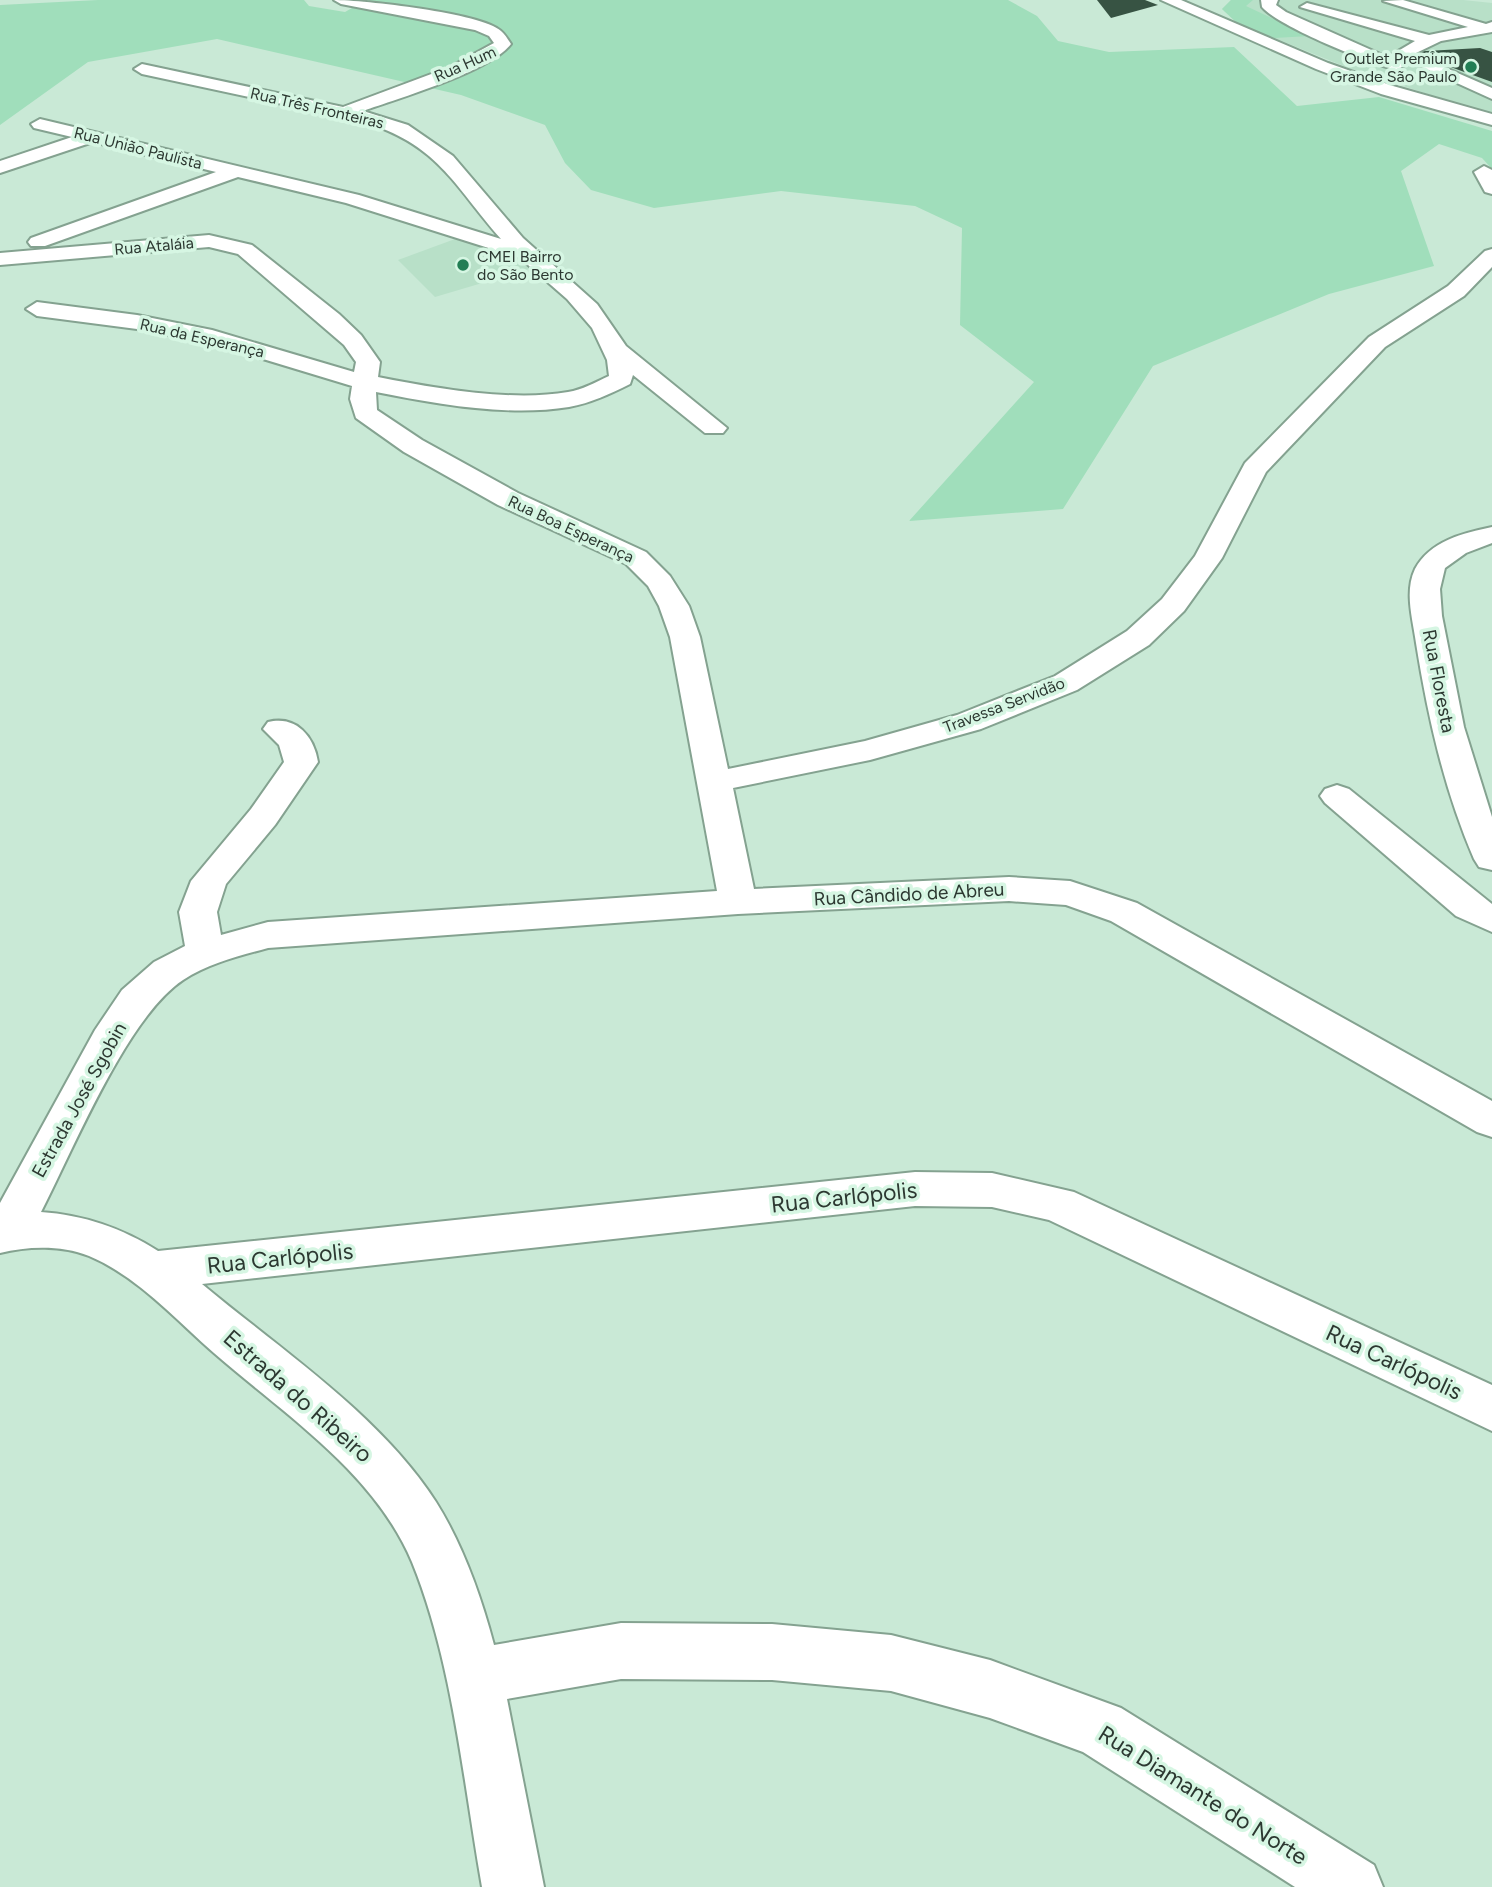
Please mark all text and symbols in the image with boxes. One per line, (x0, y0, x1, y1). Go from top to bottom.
street label: Rua Hum (431, 42, 499, 86)
place label: Outlet Premium Grande São Paulo (1330, 49, 1457, 86)
marker: Outlet Premium Grande São Paulo (1463, 59, 1479, 75)
street label: Rua Três Fronteiras (248, 83, 386, 133)
street label: Rua União Paulista (72, 123, 204, 173)
street label: Rua Ataláia (114, 233, 194, 259)
place label: CMEI Bairro do São Bento (477, 247, 574, 284)
marker: CMEI Bairro do São Bento (455, 257, 471, 273)
street label: Rua da Esperança (138, 314, 266, 362)
street label: Rua Boa Esperança (505, 492, 637, 566)
street label: Rua Floresta (1418, 627, 1460, 735)
street label: Travessa Servidão (941, 673, 1067, 737)
street label: Rua Cândido de Abreu (813, 878, 1005, 910)
street label: Estrada José Sgobin (27, 1018, 131, 1182)
street label: Rua Carlópolis (769, 1175, 919, 1219)
street label: Rua Carlópolis (205, 1236, 355, 1280)
street label: Rua Carlópolis (1321, 1318, 1467, 1406)
street label: Estrada do Ribeiro (218, 1324, 378, 1468)
street label: Rua Diamante do Norte (1093, 1719, 1313, 1871)

